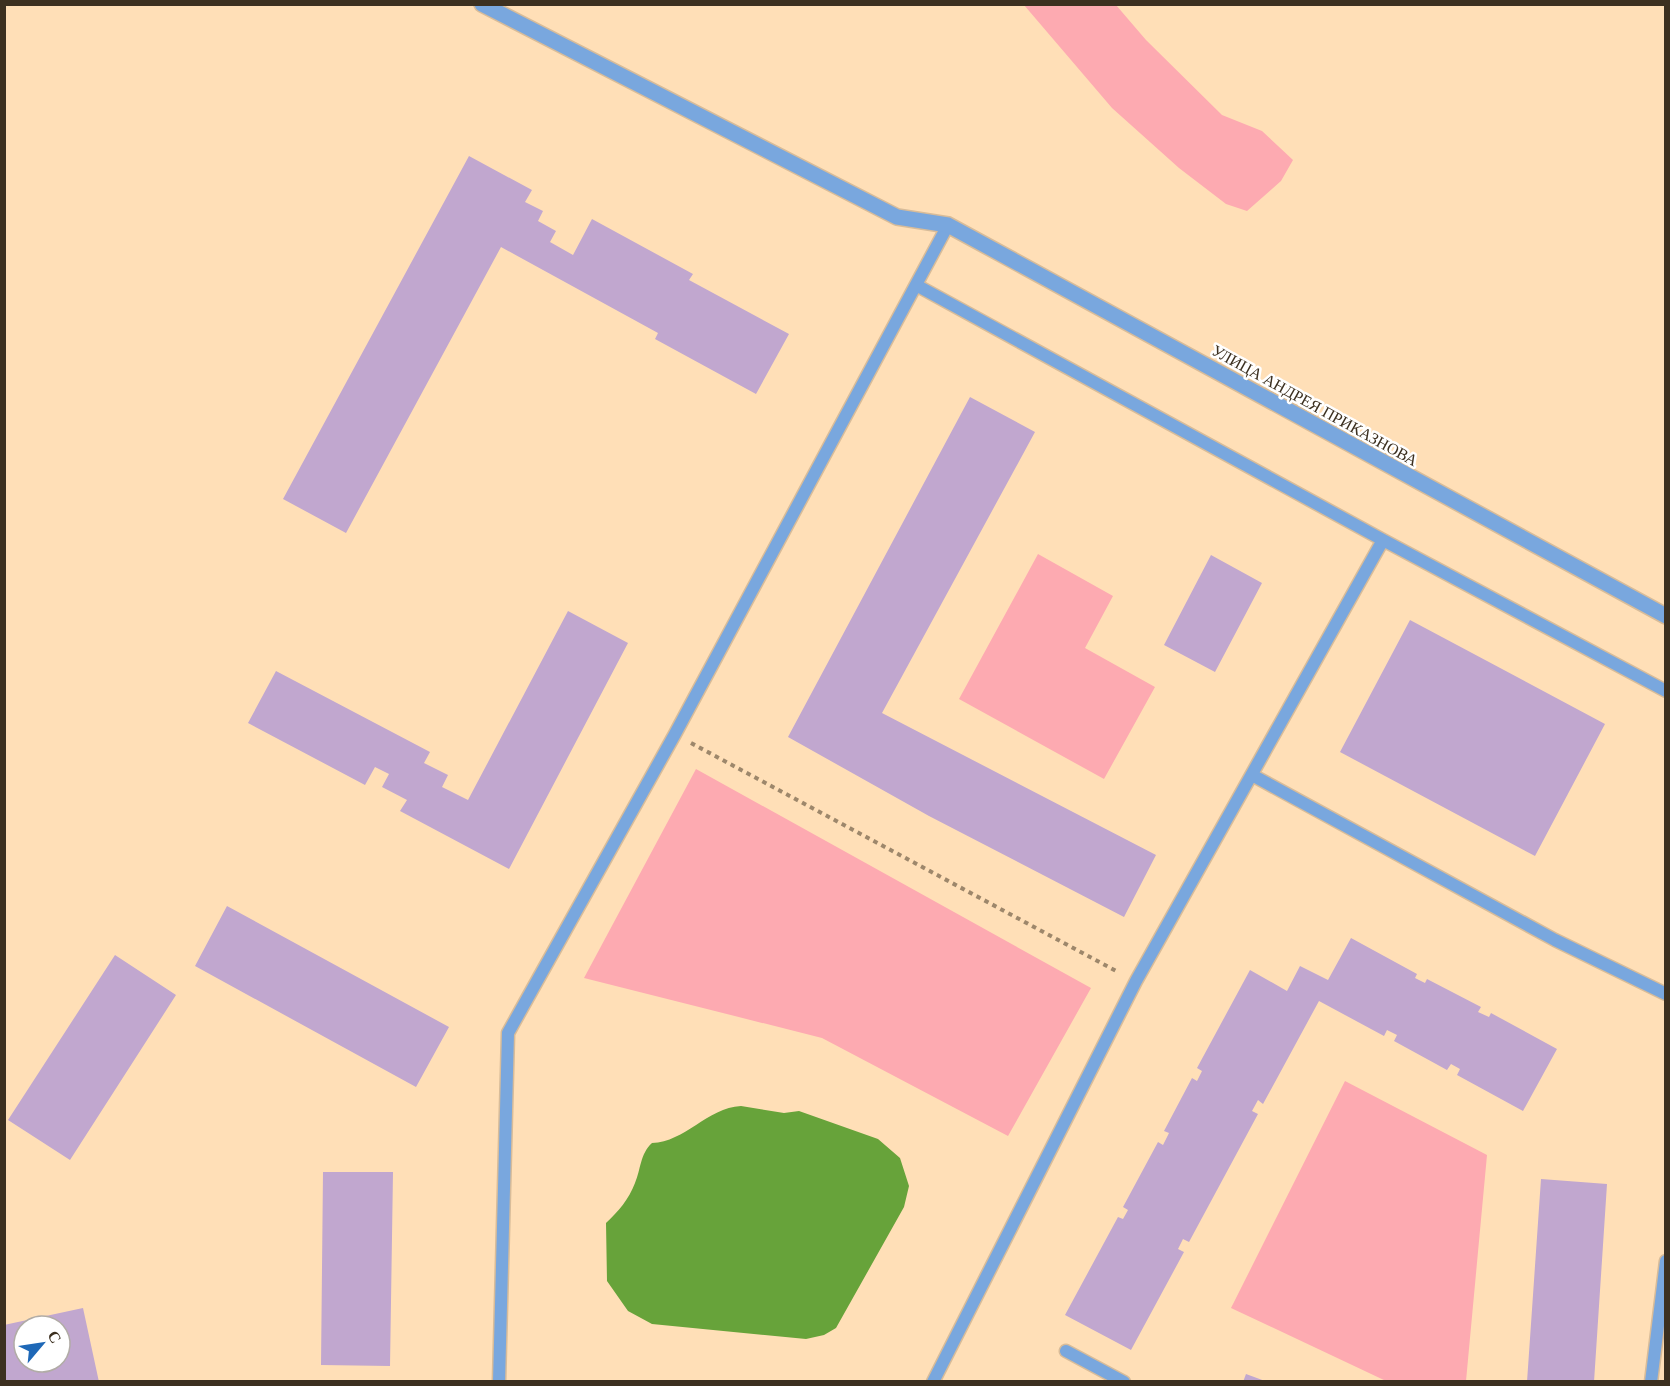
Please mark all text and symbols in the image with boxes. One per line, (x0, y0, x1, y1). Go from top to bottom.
street label: УЛИЦА АНДРЕЯ ПРИКАЗНОВА (1208, 342, 1421, 470)
north arrow (12, 1314, 72, 1374)
text: С (44, 1328, 65, 1346)

